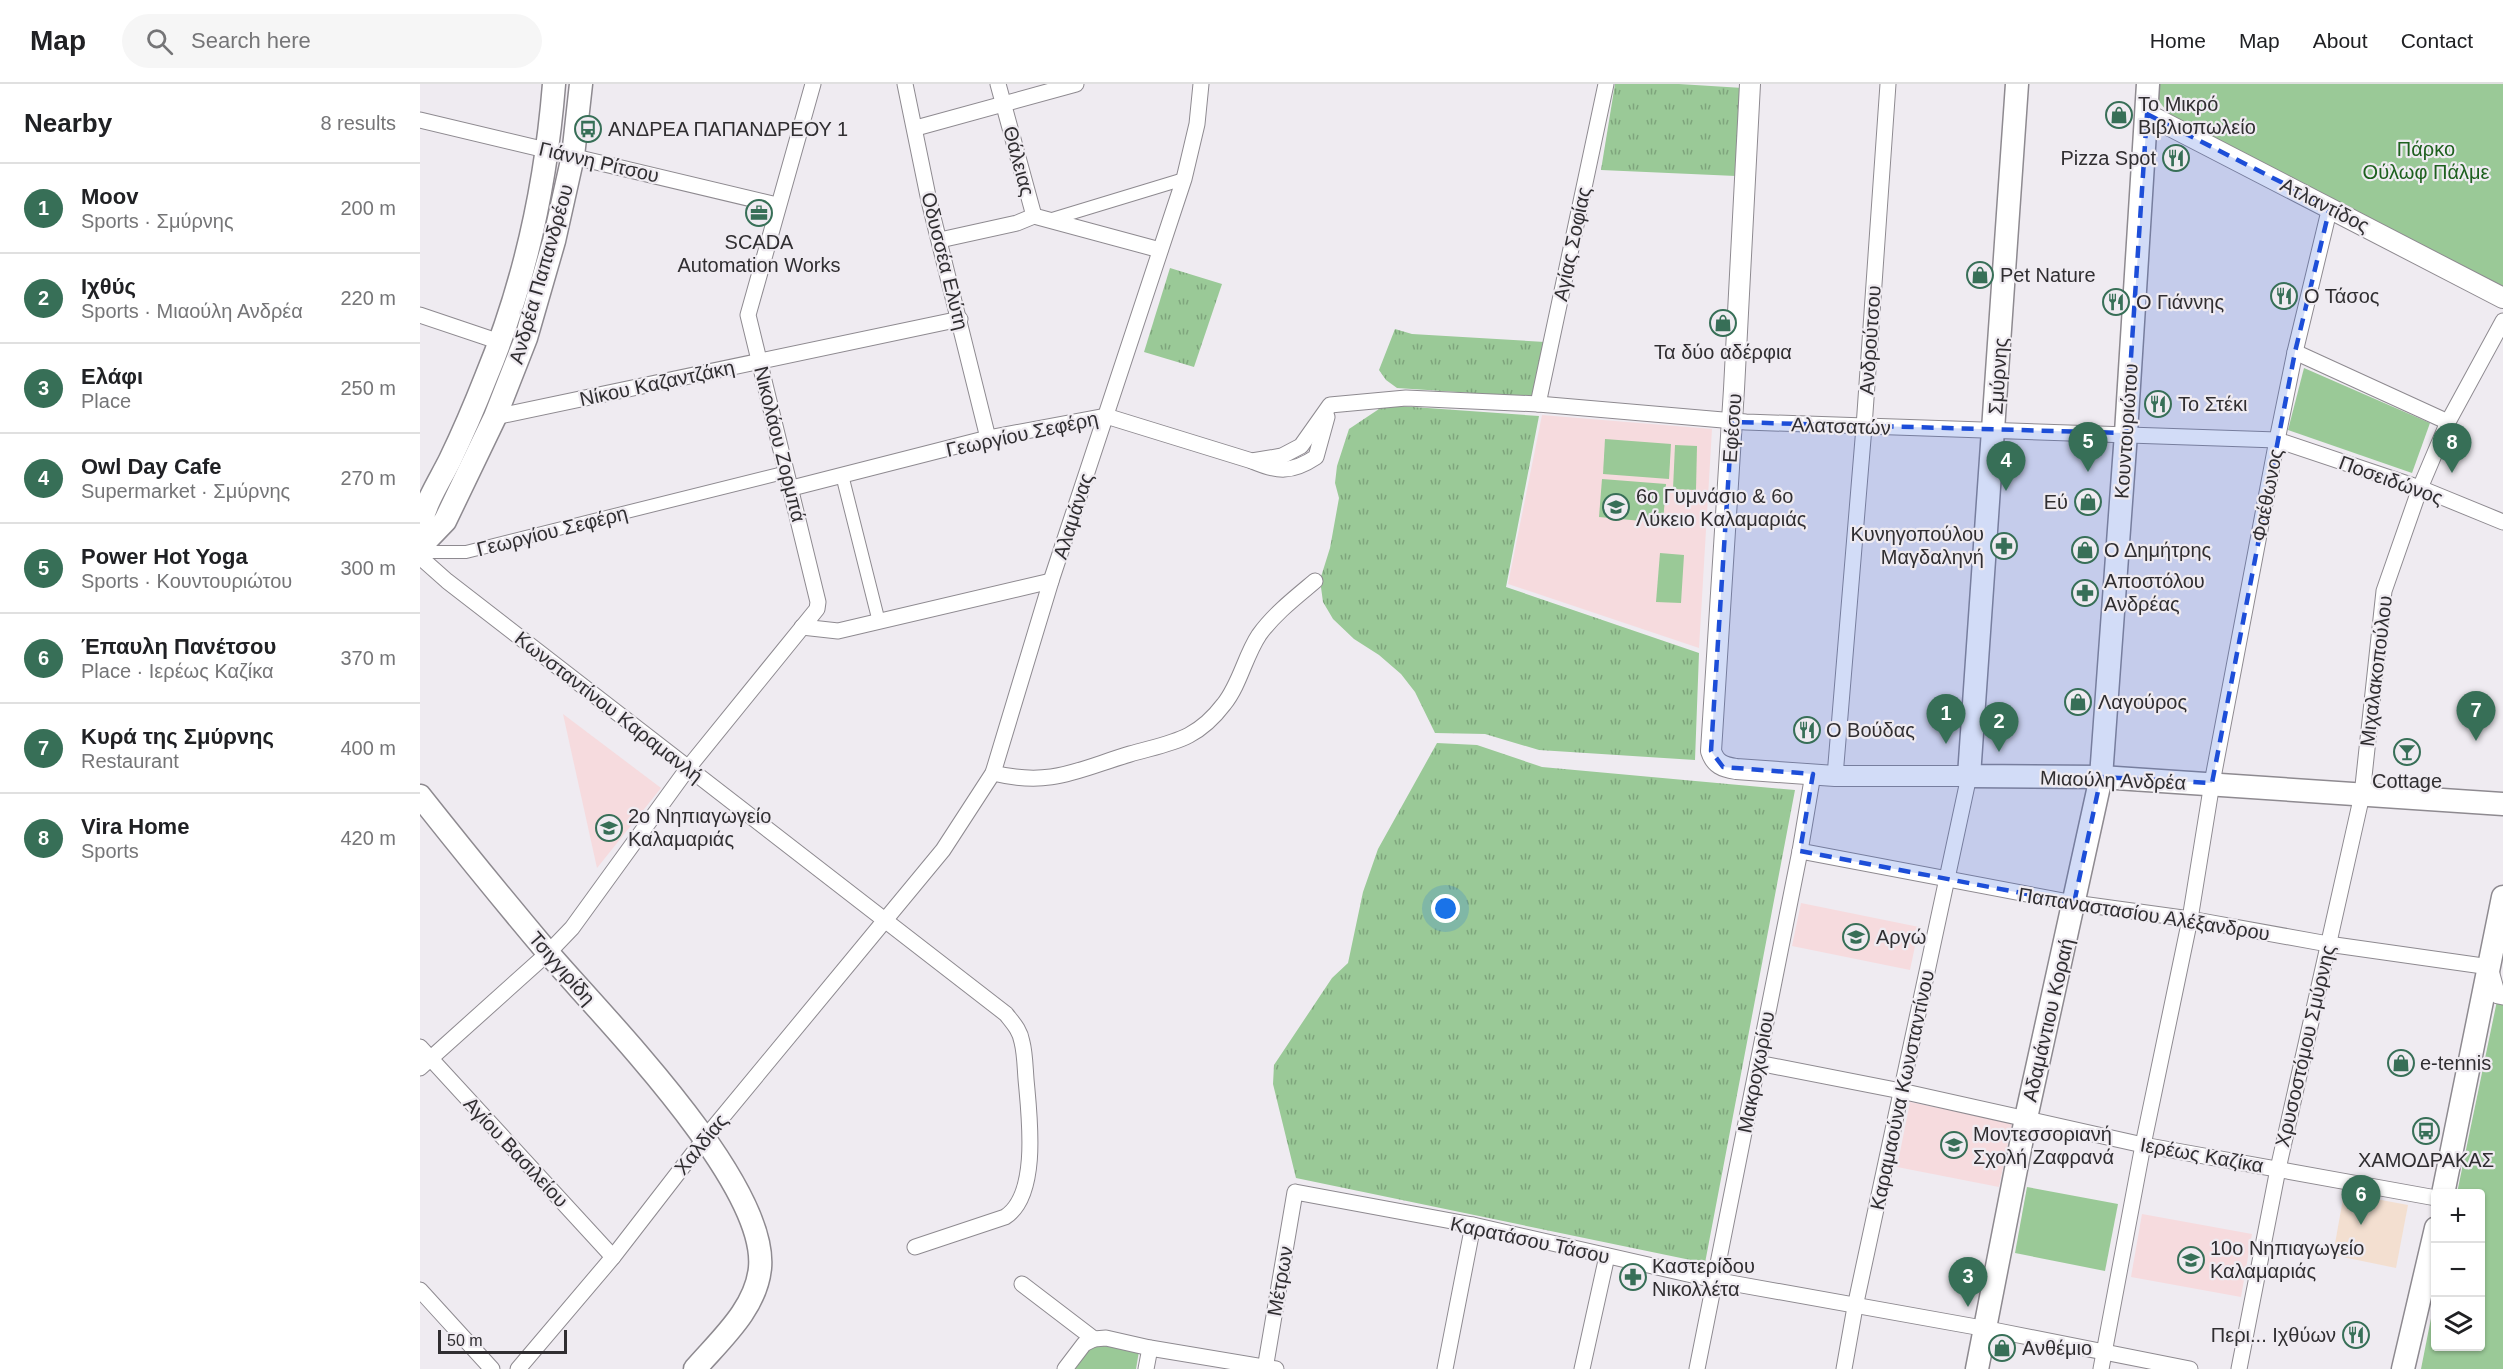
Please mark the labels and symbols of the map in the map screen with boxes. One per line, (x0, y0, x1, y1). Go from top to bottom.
place label: Το Μικρό Βιβλιοπωλείο (2138, 93, 2256, 138)
shop icon: Το Μικρό Βιβλιοπωλείο (2104, 100, 2134, 130)
bus stop icon: ΑΝΔΡΕΑ ΠΑΠΑΝΔΡΕΟΥ 1 (573, 114, 603, 144)
place label: ΑΝΔΡΕΑ ΠΑΠΑΝΔΡΕΟΥ 1 (608, 118, 848, 140)
street label: Θάλειας (999, 124, 1039, 199)
street label: Γιάννη Ρίτσου (537, 137, 661, 187)
park label: Πάρκο Ούλωφ Πάλμε (2363, 138, 2489, 183)
restaurant icon: Pizza Spot (2161, 143, 2191, 173)
place label: Pizza Spot (2060, 147, 2156, 169)
street label: Ατλαντίδος (2277, 173, 2373, 237)
street label: Ανδρέα Παπανδρέου (505, 182, 577, 366)
street label: Αγίας Σοφίας (1549, 184, 1595, 303)
street label: Οδυσσέα Ελύτη (917, 190, 973, 332)
office icon: SCADA Automation Works (744, 198, 774, 228)
place label: SCADA Automation Works (677, 231, 841, 276)
shop icon: Pet Nature (1965, 260, 1995, 290)
place label: Pet Nature (2000, 264, 2096, 286)
restaurant icon: Ο Τάσος (2269, 281, 2299, 311)
street label: Ανδρούτσου (1855, 285, 1885, 395)
place label: Ο Τάσος (2304, 285, 2380, 307)
restaurant icon: Ο Γιάννης (2101, 287, 2131, 317)
place label: Ο Γιάννης (2136, 291, 2224, 313)
shop icon: Τα δύο αδέρφια (1708, 308, 1738, 338)
street label: Σμύρνης (1984, 336, 2012, 415)
place label: Τα δύο αδέρφια (1654, 341, 1792, 363)
street label: Νίκου Καζαντζάκη (578, 356, 736, 410)
street label: Κουντουριώτου (2110, 363, 2142, 499)
street label: Νικολάου Ζορμπά (750, 364, 810, 524)
restaurant icon: Το Στέκι (2143, 389, 2173, 419)
street label: Εφέσου (1719, 392, 1745, 464)
place label: Το Στέκι (2178, 393, 2247, 415)
street label: Γεωργίου Σεφέρη (944, 407, 1100, 461)
street label: Αλατσατών (1791, 413, 1891, 439)
pin: 5 (2068, 422, 2108, 472)
pin: 8 (2432, 424, 2472, 473)
pin: 4 (1986, 442, 2026, 491)
street label: Φαέθωνος (2247, 446, 2287, 543)
street label: Ποσειδώνος (2336, 451, 2446, 509)
street label: Αλαμάνας (1049, 470, 1097, 562)
place label: 6ο Γυμνάσιο & 6ο Λύκειο Καλαμαριάς (1636, 485, 1807, 530)
shop icon: Εύ (2073, 487, 2103, 517)
place label: Εύ (2044, 491, 2068, 513)
school or university icon: 6ο Γυμνάσιο & 6ο Λύκειο Καλαμαριάς (1601, 492, 1631, 522)
street label: Γεωργίου Σεφέρη (474, 502, 630, 560)
place label: Κυνηγοπούλου Μαγδαληνή (1850, 523, 1984, 568)
pharmacy icon: Κυνηγοπούλου Μαγδαληνή (1989, 531, 2019, 561)
shop icon: Ο Δημήτρης (2070, 535, 2100, 565)
place label: Ο Δημήτρης (2104, 539, 2212, 561)
place label: Αποστόλου Ανδρέας (2104, 570, 2205, 615)
pharmacy icon: Αποστόλου Ανδρέας (2070, 578, 2100, 608)
street label: Μιχαλακοπούλου (2356, 594, 2396, 748)
street label: Κωνσταντίνου Καραμανλή (511, 627, 707, 787)
shop icon: Λαγούρος (2063, 687, 2093, 717)
place label: Λαγούρος (2098, 691, 2187, 713)
pin: 7 (2456, 692, 2496, 741)
pin: 1 (1926, 694, 1966, 744)
pin: 2 (1980, 702, 2018, 752)
restaurant icon: Ο Βούδας (1792, 715, 1822, 745)
place label: Ο Βούδας (1826, 719, 1915, 741)
bar icon: Cottage (2392, 737, 2422, 767)
street label: Μιαούλη Ανδρέα (2040, 766, 2186, 794)
place label: Cottage (2372, 770, 2442, 792)
place label: 2ο Νηπιαγωγείο Καλαμαριάς (628, 805, 771, 850)
school or university icon: 2ο Νηπιαγωγείο Καλαμαριάς (594, 813, 624, 843)
street label: Παπαναστασίου Αλέξανδρου (2017, 883, 2271, 945)
your location (1431, 894, 1460, 923)
school or university icon: Αργώ (1841, 922, 1871, 952)
place label: Αργώ (1876, 926, 1926, 948)
street label: Τσιγγιρίδη (524, 927, 600, 1009)
street label: Αδαμάντιου Κοραή (2018, 936, 2078, 1104)
street label: Χρυσοστόμου Σμύρνης (2271, 943, 2339, 1149)
street label: Καραμαούνα Κωνσταντίνου (1866, 968, 1938, 1212)
street label: Μακροχωρίου (1733, 1009, 1779, 1135)
shop icon: e-tennis (2386, 1048, 2416, 1078)
place label: e-tennis (2420, 1052, 2491, 1074)
street label: Αγίου Βασιλείου (459, 1093, 573, 1211)
street label: Χαλδίας (670, 1109, 732, 1179)
bus stop icon: ΧΑΜΟΔΡΑΚΑΣ (2411, 1116, 2441, 1146)
place label: Μοντεσσοριανή Σχολή Ζαφρανά (1973, 1123, 2114, 1168)
school or university icon: Μοντεσσοριανή Σχολή Ζαφρανά (1939, 1130, 1969, 1160)
street label: Ιερέως Καζίκα (2139, 1133, 2265, 1177)
place label: ΧΑΜΟΔΡΑΚΑΣ (2358, 1149, 2494, 1171)
pin: 6 (2342, 1176, 2380, 1225)
street label: Καρατάσου Τάσου (1448, 1212, 1612, 1268)
place label: 10ο Νηπιαγωγείο Καλαμαριάς (2210, 1237, 2364, 1282)
street label: Μέτρων (1263, 1244, 1297, 1318)
school or university icon: 10ο Νηπιαγωγείο Καλαμαριάς (2176, 1245, 2206, 1275)
place label: Καστερίδου Νικολλέτα (1652, 1255, 1755, 1300)
pin: 3 (1948, 1258, 1988, 1307)
pharmacy icon: Καστερίδου Νικολλέτα (1618, 1262, 1648, 1292)
restaurant icon: Περι... Ιχθύων (2341, 1320, 2371, 1350)
place label: Περι... Ιχθύων (2211, 1324, 2336, 1346)
scale bar (438, 1327, 567, 1354)
shop icon: Ανθέμιο (1987, 1333, 2017, 1363)
place label: Ανθέμιο (2022, 1337, 2092, 1359)

